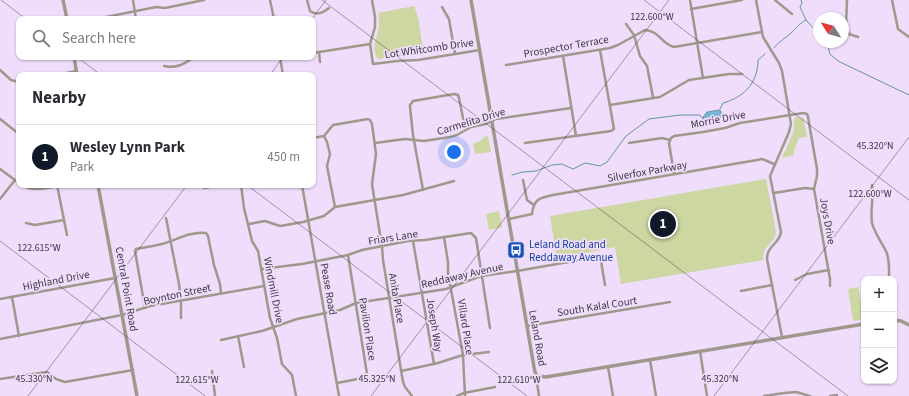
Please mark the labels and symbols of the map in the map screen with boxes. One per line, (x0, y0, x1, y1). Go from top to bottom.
text: 122.600°W (630, 10, 674, 24)
north arrow (813, 12, 849, 48)
street label: Prospector Terrace (522, 32, 610, 61)
street label: Lot Whitcomb Drive (384, 35, 475, 62)
street label: Carmelita Drive (435, 104, 508, 139)
street label: Morrie Drive (689, 107, 747, 132)
text: 45.320°N (856, 139, 894, 153)
your location (444, 142, 464, 162)
street label: Silverfox Parkway (606, 157, 688, 186)
text: 122.600°W (848, 187, 892, 201)
street label: Joys Drive (816, 197, 839, 246)
pin: 1 (650, 209, 676, 239)
street label: Friars Lane (367, 226, 420, 249)
place label: Leland Road and Reddaway Avenue (529, 237, 613, 265)
bus stop icon: Leland Road and Reddaway Avenue (506, 240, 526, 260)
text: 122.615°W (17, 241, 61, 255)
street label: Central Point Road (112, 246, 141, 333)
street label: Windmill Drive (260, 256, 287, 325)
street label: Reddaway Avenue (420, 259, 505, 292)
street label: Pease Road (317, 262, 340, 316)
street label: Highland Drive (21, 267, 91, 294)
street label: Anita Place (385, 272, 408, 325)
street label: Boynton Street (142, 280, 213, 309)
street label: South Kalal Court (556, 293, 638, 320)
street label: Pavilion Place (355, 296, 380, 362)
street label: Joseph Way (423, 297, 446, 353)
street label: Villard Place (454, 298, 477, 357)
street label: Leland Road (525, 309, 550, 367)
text: 45.330°N (15, 372, 53, 386)
text: 45.325°N (358, 372, 396, 386)
text: 45.320°N (701, 372, 739, 386)
text: 122.615°W (175, 373, 219, 387)
text: 122.610°W (497, 373, 541, 387)

